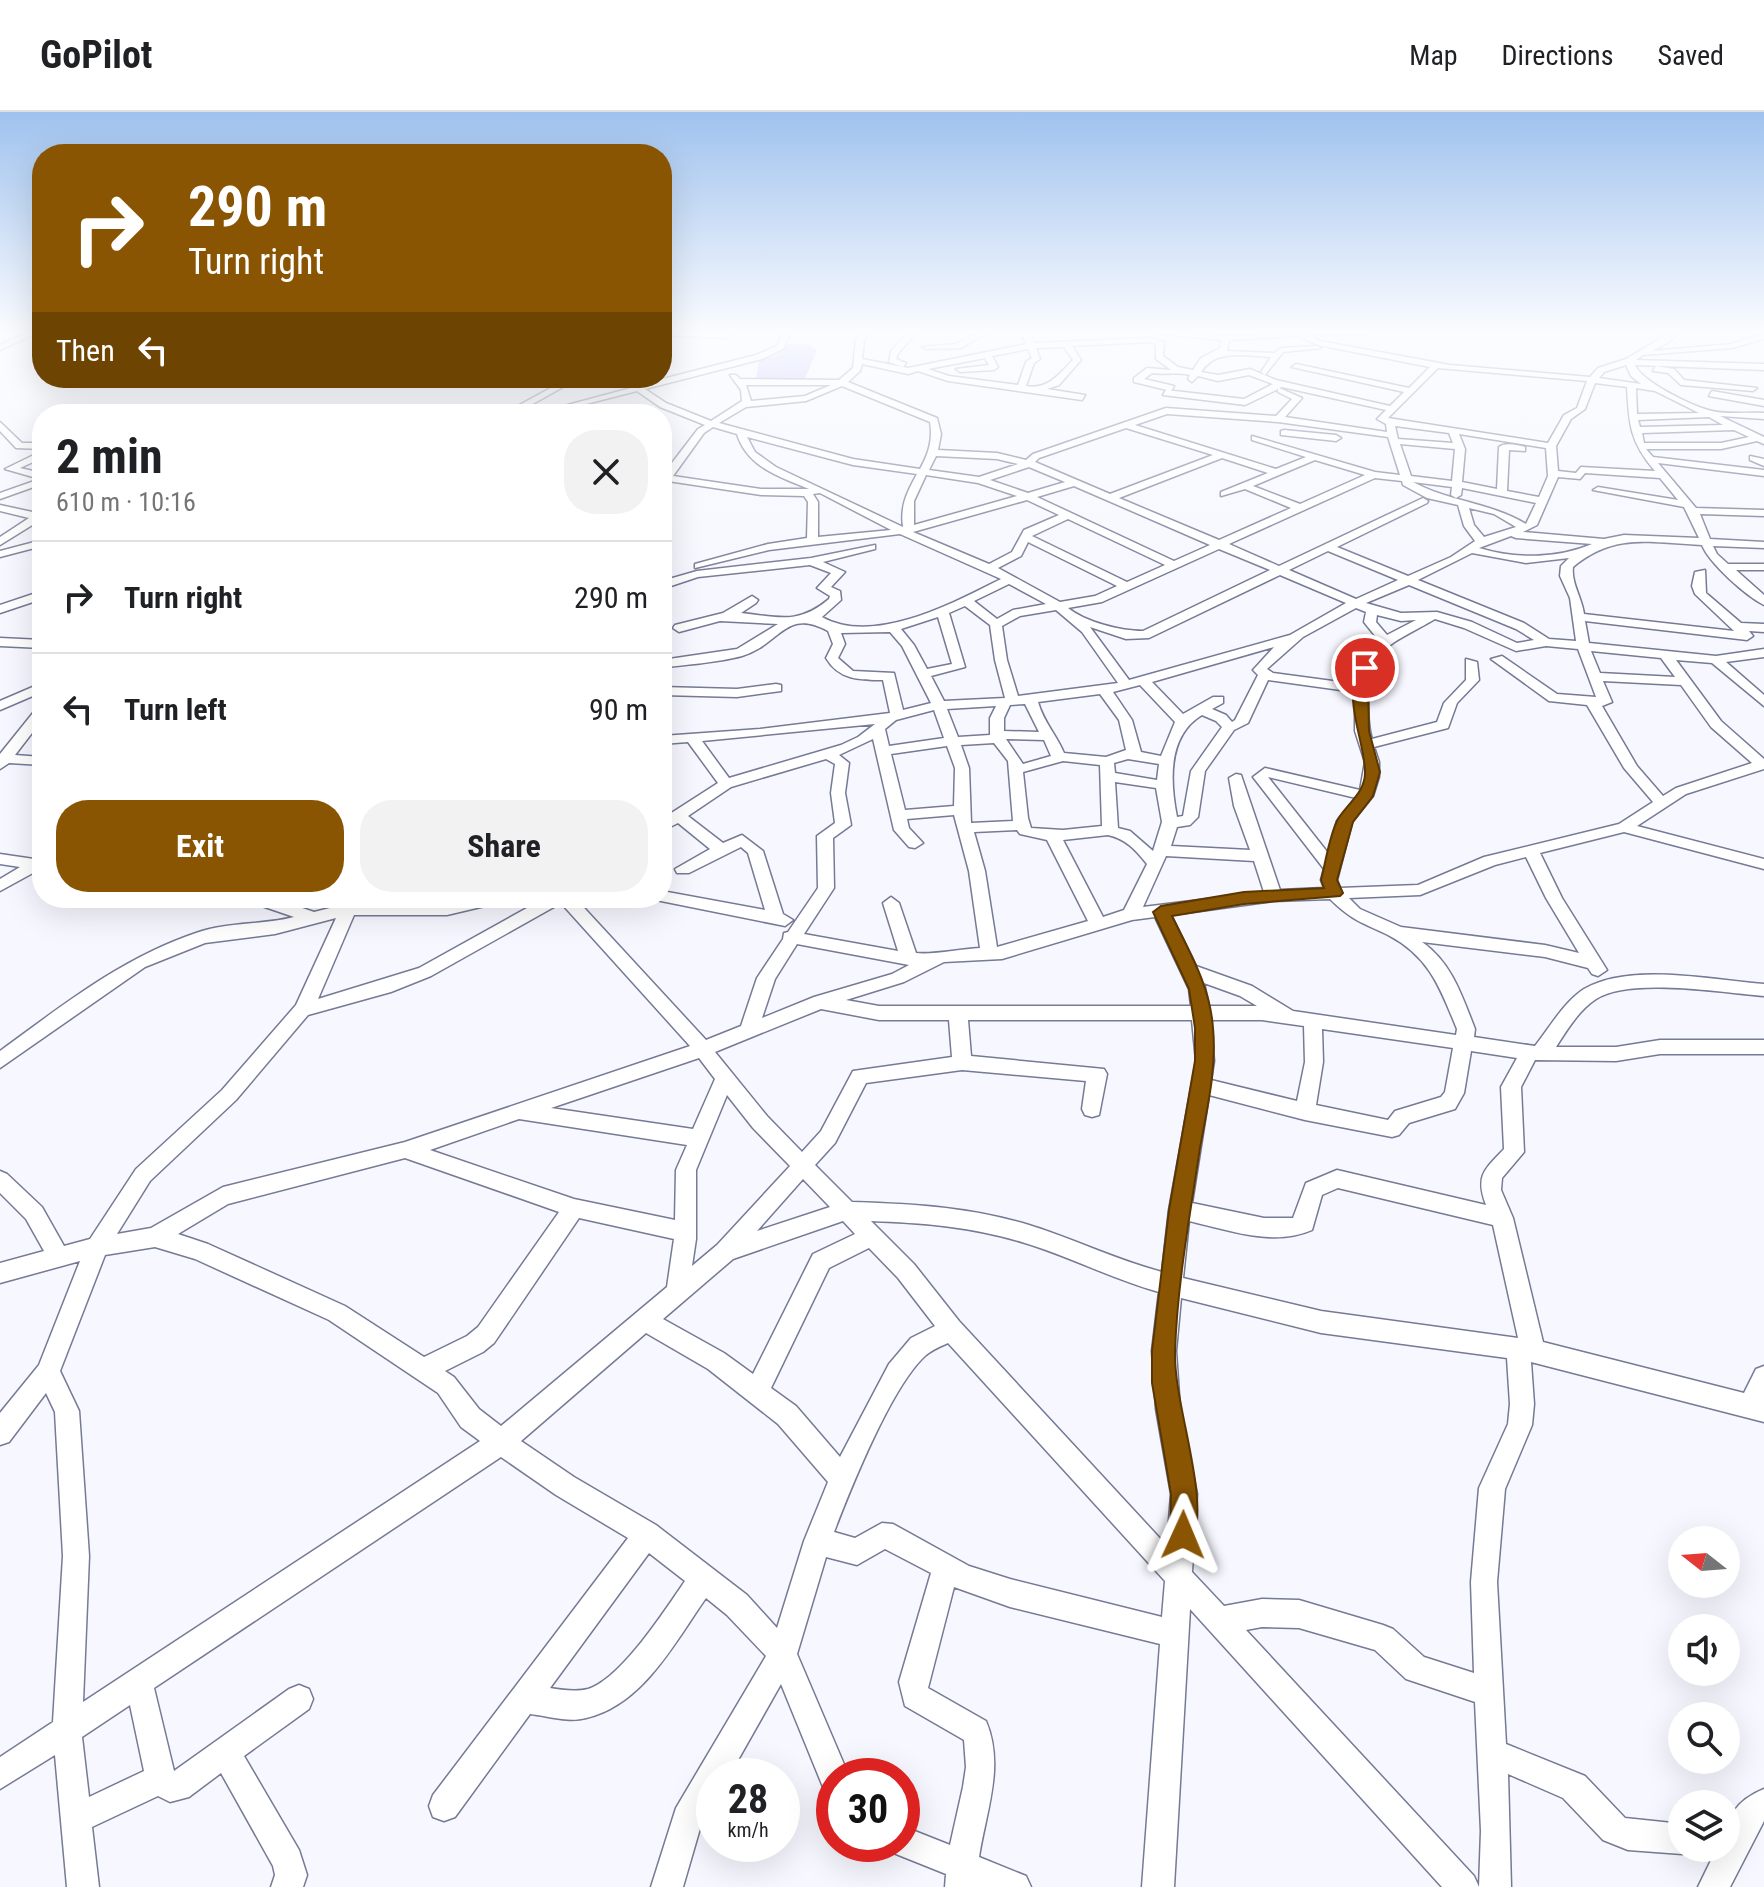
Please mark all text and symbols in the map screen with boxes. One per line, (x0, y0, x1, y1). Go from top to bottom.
text: GoPilot (40, 33, 152, 77)
text: Map (1409, 39, 1458, 72)
text: Directions (1502, 39, 1613, 72)
text: Saved (1657, 39, 1724, 72)
text: 290 m (188, 174, 327, 240)
icon: right (56, 176, 160, 280)
text: Turn right (188, 241, 324, 283)
icon: left (131, 328, 175, 372)
text: Then (56, 333, 115, 368)
text: 2 min (56, 428, 163, 485)
button: close (564, 430, 648, 514)
text: 610 m · 10:16 (56, 487, 196, 517)
icon: right (56, 575, 100, 619)
text: Turn right (124, 580, 242, 615)
text: 290 m (574, 580, 648, 615)
pin (1331, 634, 1399, 702)
icon: arrive (1343, 646, 1387, 690)
icon: left (56, 687, 100, 731)
text: Turn left (124, 692, 227, 727)
text: 90 m (589, 692, 648, 727)
button: Exit (56, 800, 344, 892)
button: Share (360, 800, 648, 892)
position arrow (1141, 1493, 1225, 1577)
north arrow (1668, 1526, 1740, 1598)
map controls (1668, 1526, 1740, 1862)
button: sound (1668, 1614, 1740, 1686)
button: search (1668, 1702, 1740, 1774)
speed limit sign: 30 (816, 1758, 920, 1862)
text: 28 (728, 1776, 768, 1823)
button: layers (1668, 1790, 1740, 1862)
text: km/h (727, 1818, 769, 1842)

